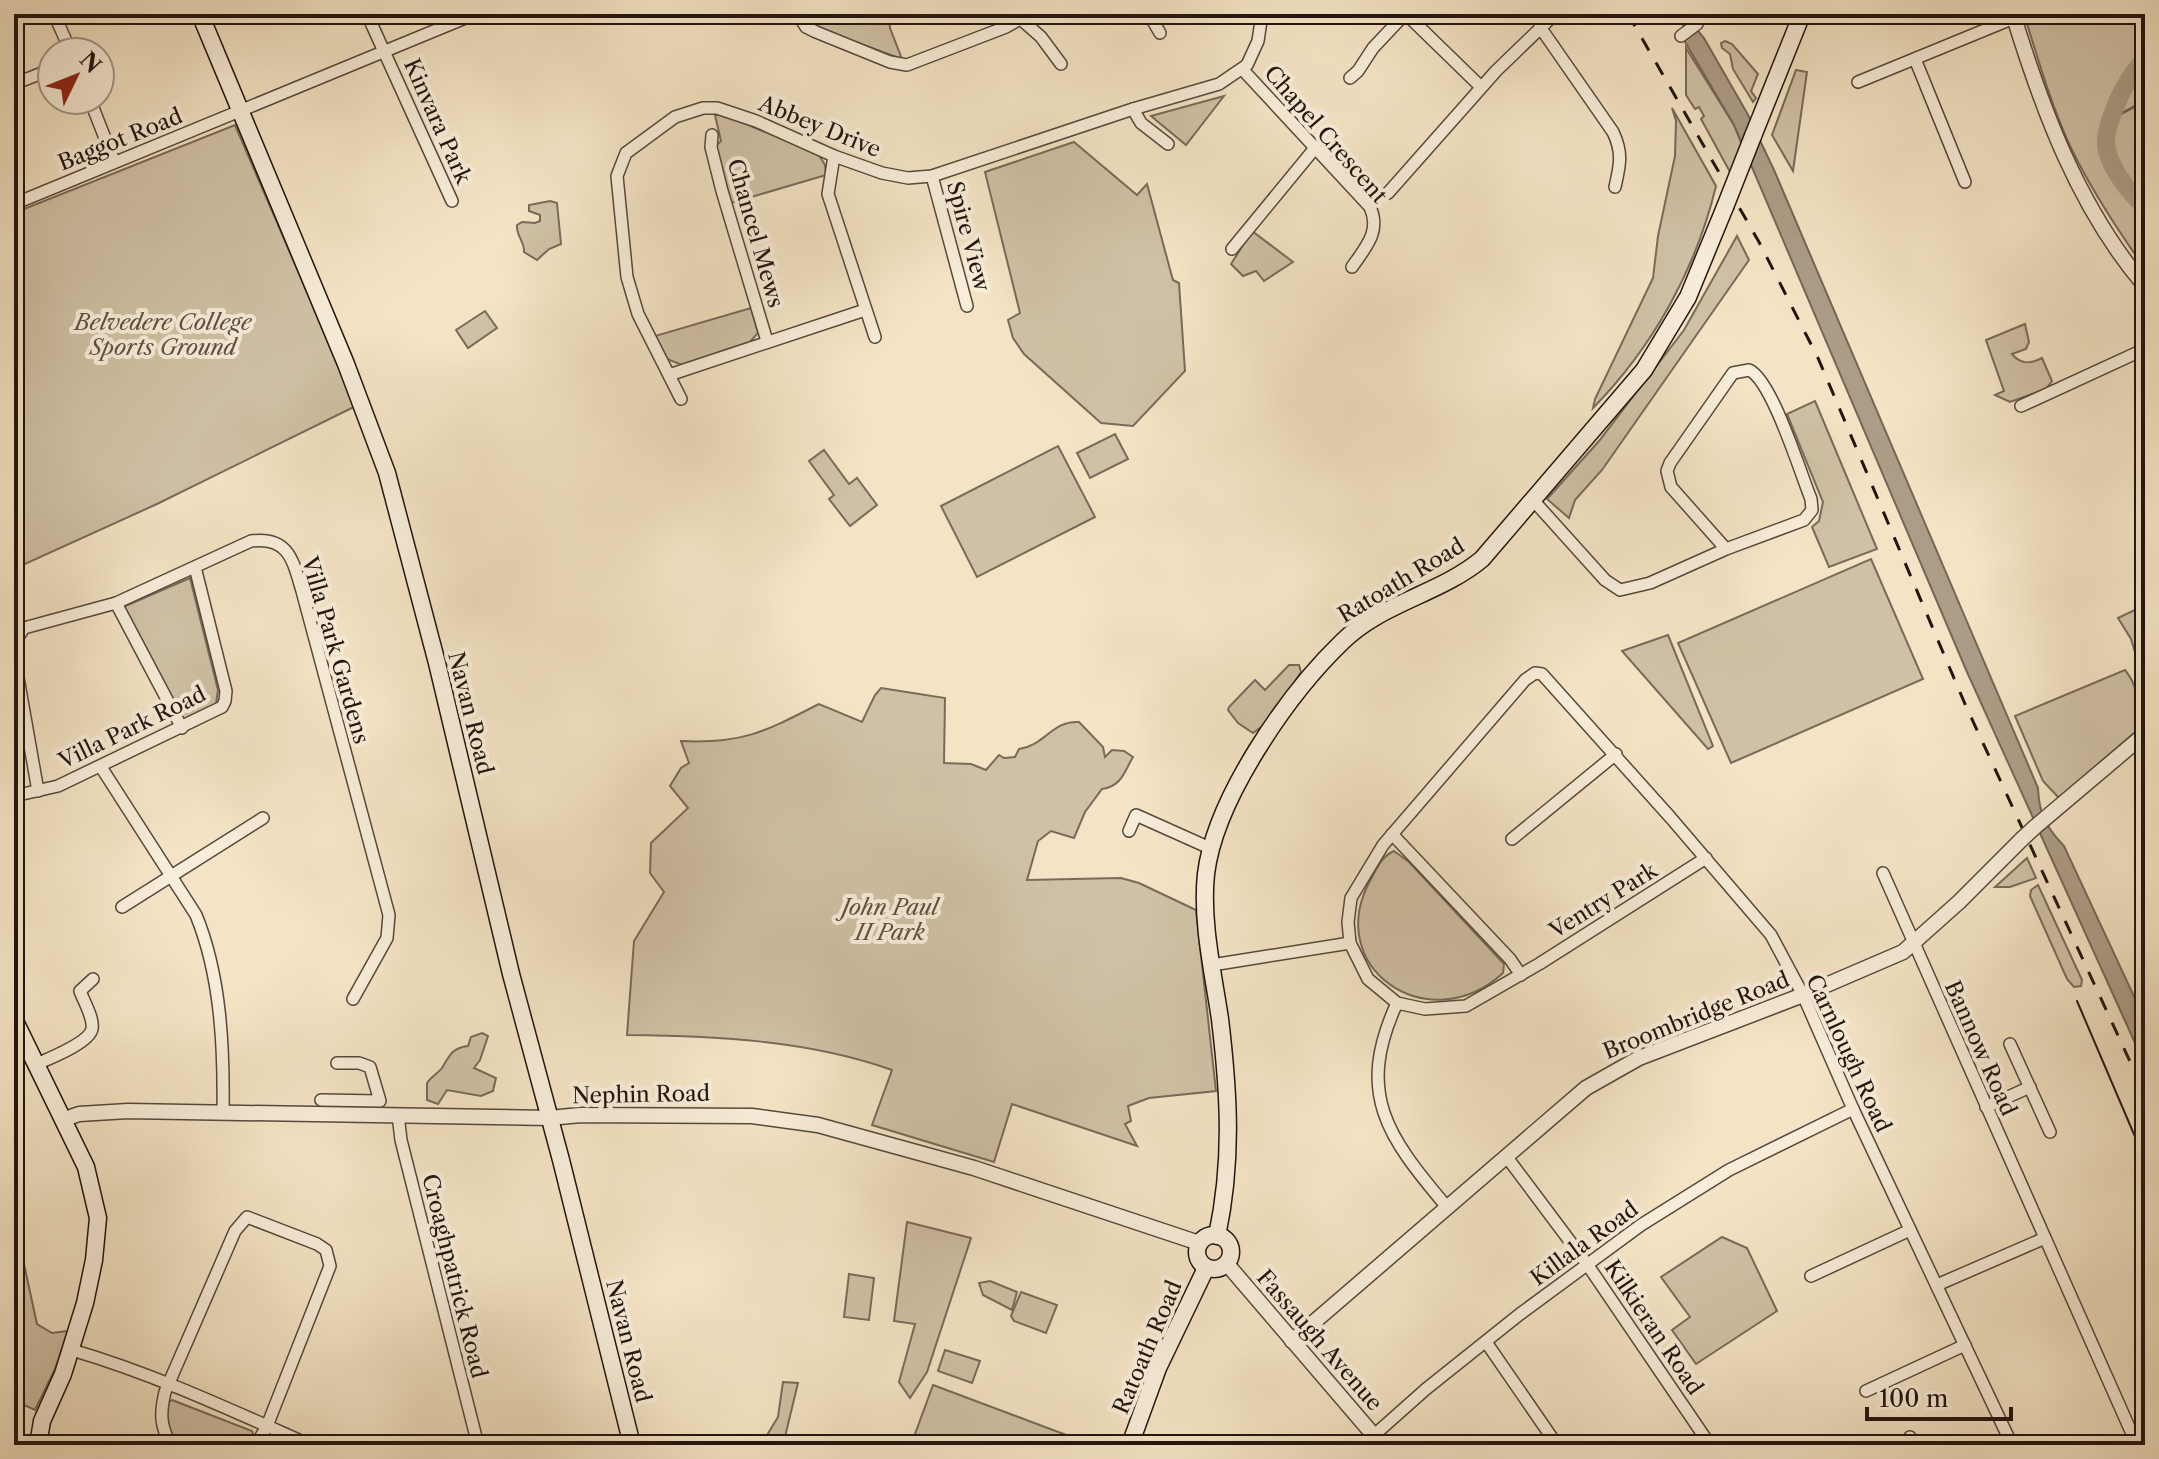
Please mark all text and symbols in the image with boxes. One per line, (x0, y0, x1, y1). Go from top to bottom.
north arrow (36, 36, 116, 116)
text: N (74, 47, 107, 79)
street label: Kinvara Park (398, 54, 478, 189)
street label: Chapel Crescent (1258, 60, 1393, 209)
street label: Abbey Drive (754, 89, 885, 163)
street label: Baggot Road (54, 102, 186, 177)
street label: Chancel Mews (721, 156, 790, 311)
street label: Spire View (941, 178, 996, 295)
park label: Belvedere College Sports Ground (72, 309, 253, 361)
street label: Ratoath Road (1333, 532, 1469, 629)
street label: Villa Park Gardens (296, 552, 375, 747)
street label: Navan Road (442, 649, 499, 777)
street label: Villa Park Road (53, 680, 210, 775)
street label: Ventry Park (1543, 856, 1663, 945)
park label: John Paul II Park (835, 894, 942, 946)
street label: Broombridge Road (1599, 966, 1793, 1065)
street label: Carnlough Road (1800, 970, 1897, 1136)
street label: Bannow Road (1939, 976, 2022, 1120)
street label: Nephin Road (572, 1080, 710, 1109)
street label: Croaghpatrick Road (416, 1171, 493, 1381)
street label: Killala Road (1525, 1195, 1643, 1292)
street label: Kilkieran Road (1599, 1255, 1709, 1400)
street label: Fassaugh Avenue (1251, 1264, 1388, 1416)
street label: Ratoath Road (1107, 1276, 1188, 1418)
street label: Navan Road (600, 1277, 657, 1405)
scale bar (1867, 1371, 2011, 1421)
text: 100 m (1879, 1384, 1948, 1413)

